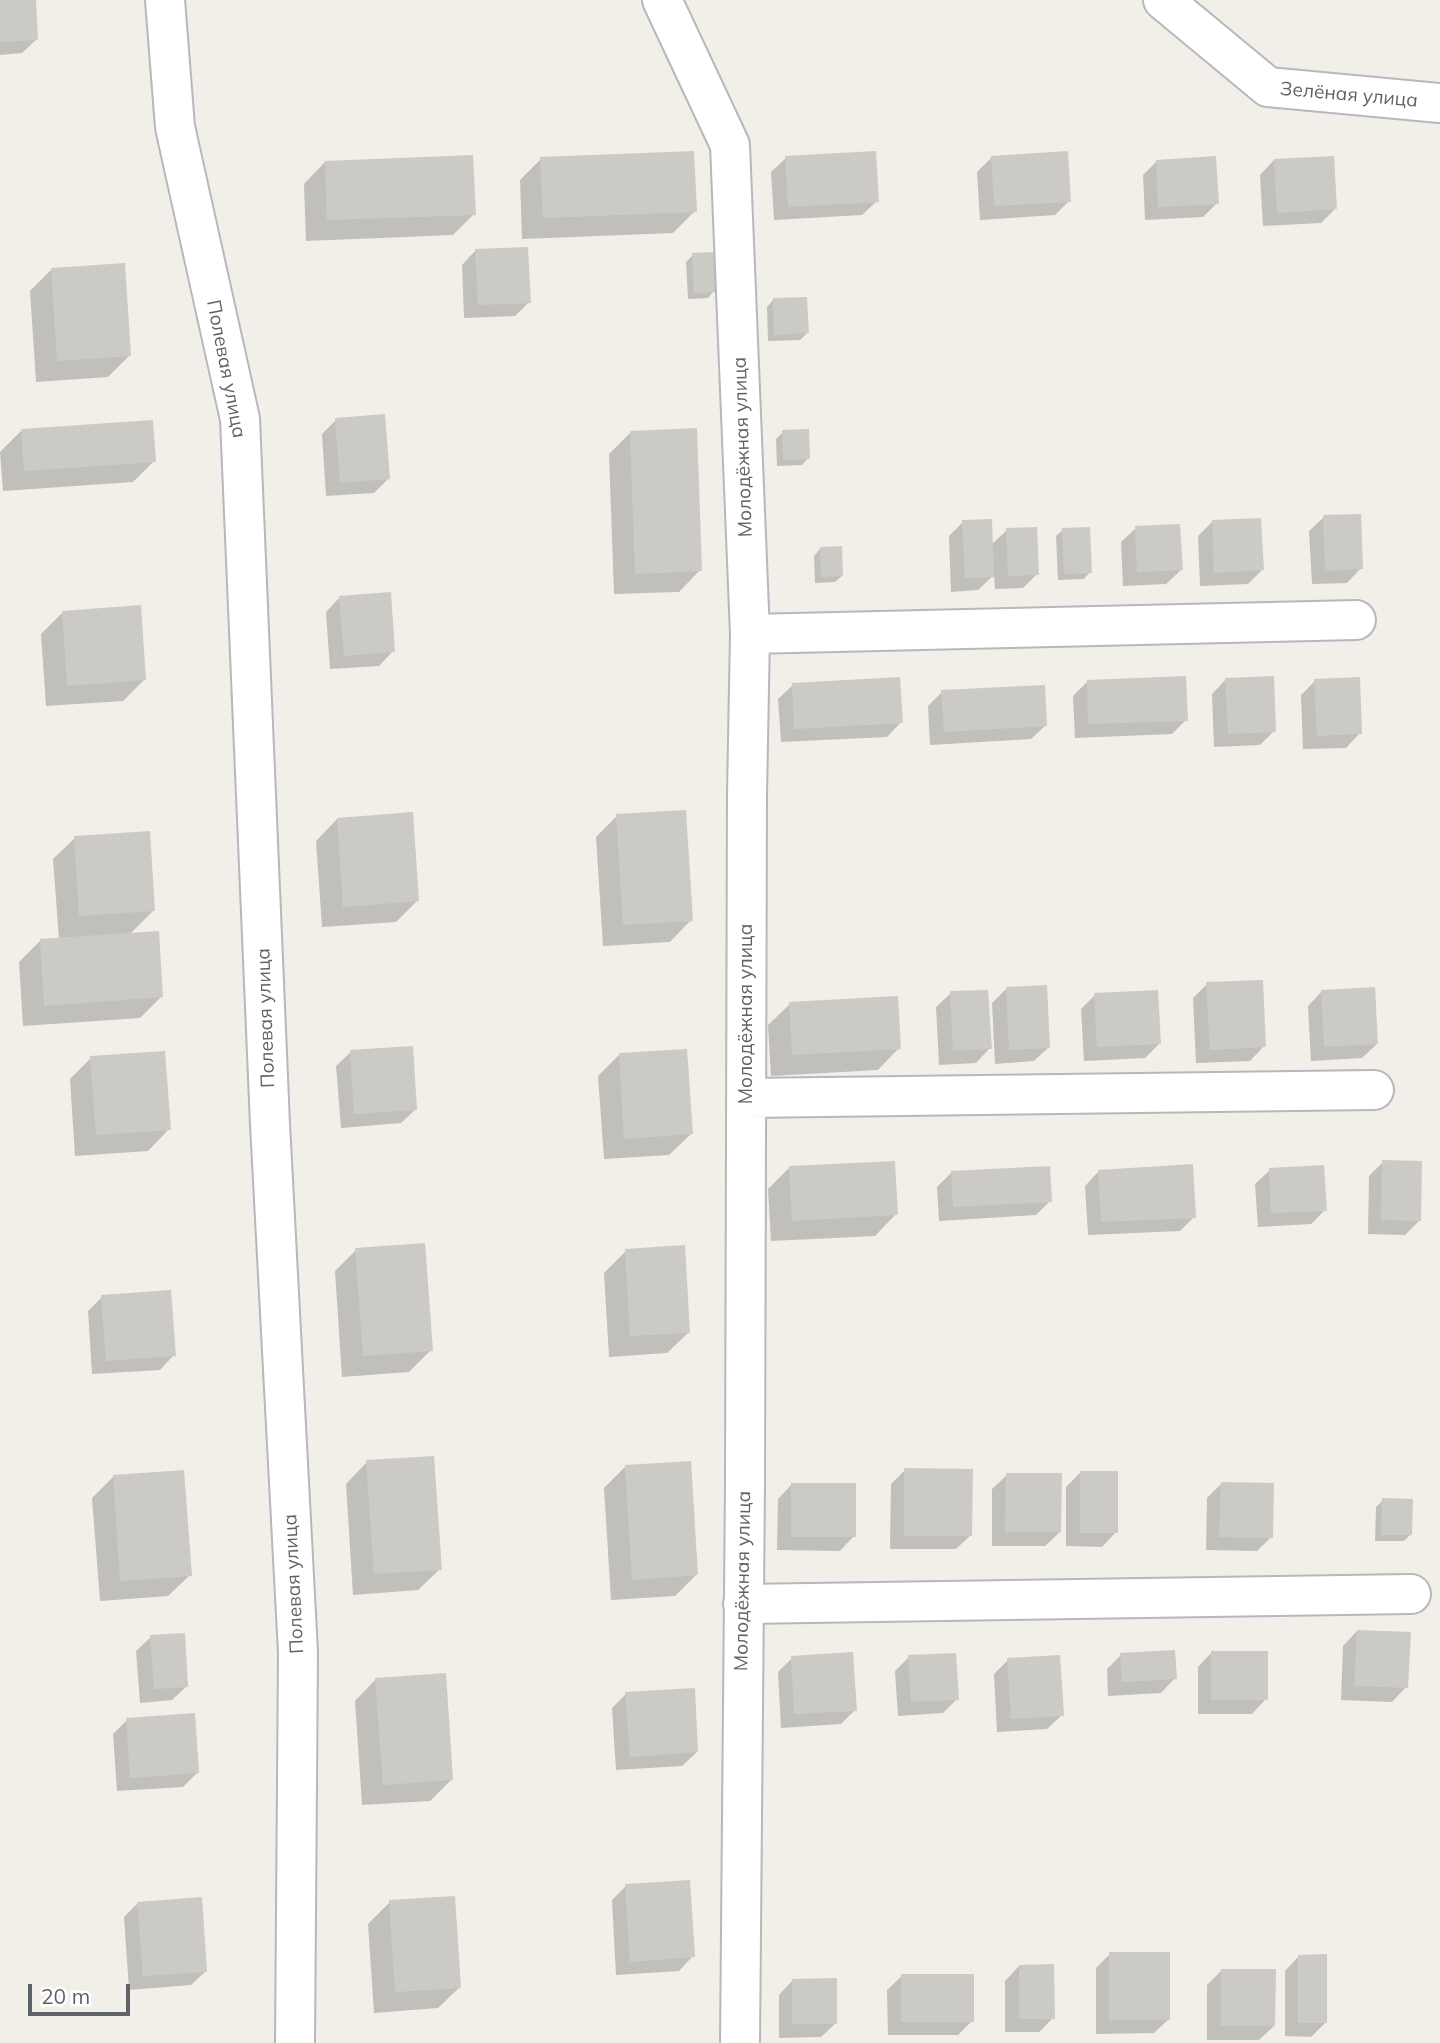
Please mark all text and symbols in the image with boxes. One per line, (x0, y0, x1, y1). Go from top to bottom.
street label: Зелёная улица (1279, 78, 1419, 112)
street label: Полевая улица (201, 298, 251, 440)
street label: Молодёжная улица (728, 356, 758, 538)
street label: Молодёжная улица (735, 924, 757, 1104)
street label: Полевая улица (252, 948, 280, 1088)
street label: Молодёжная улица (730, 1491, 756, 1671)
street label: Полевая улица (279, 1513, 309, 1655)
scale bar (32, 1969, 133, 2013)
text: 20 m (41, 1983, 90, 2009)

